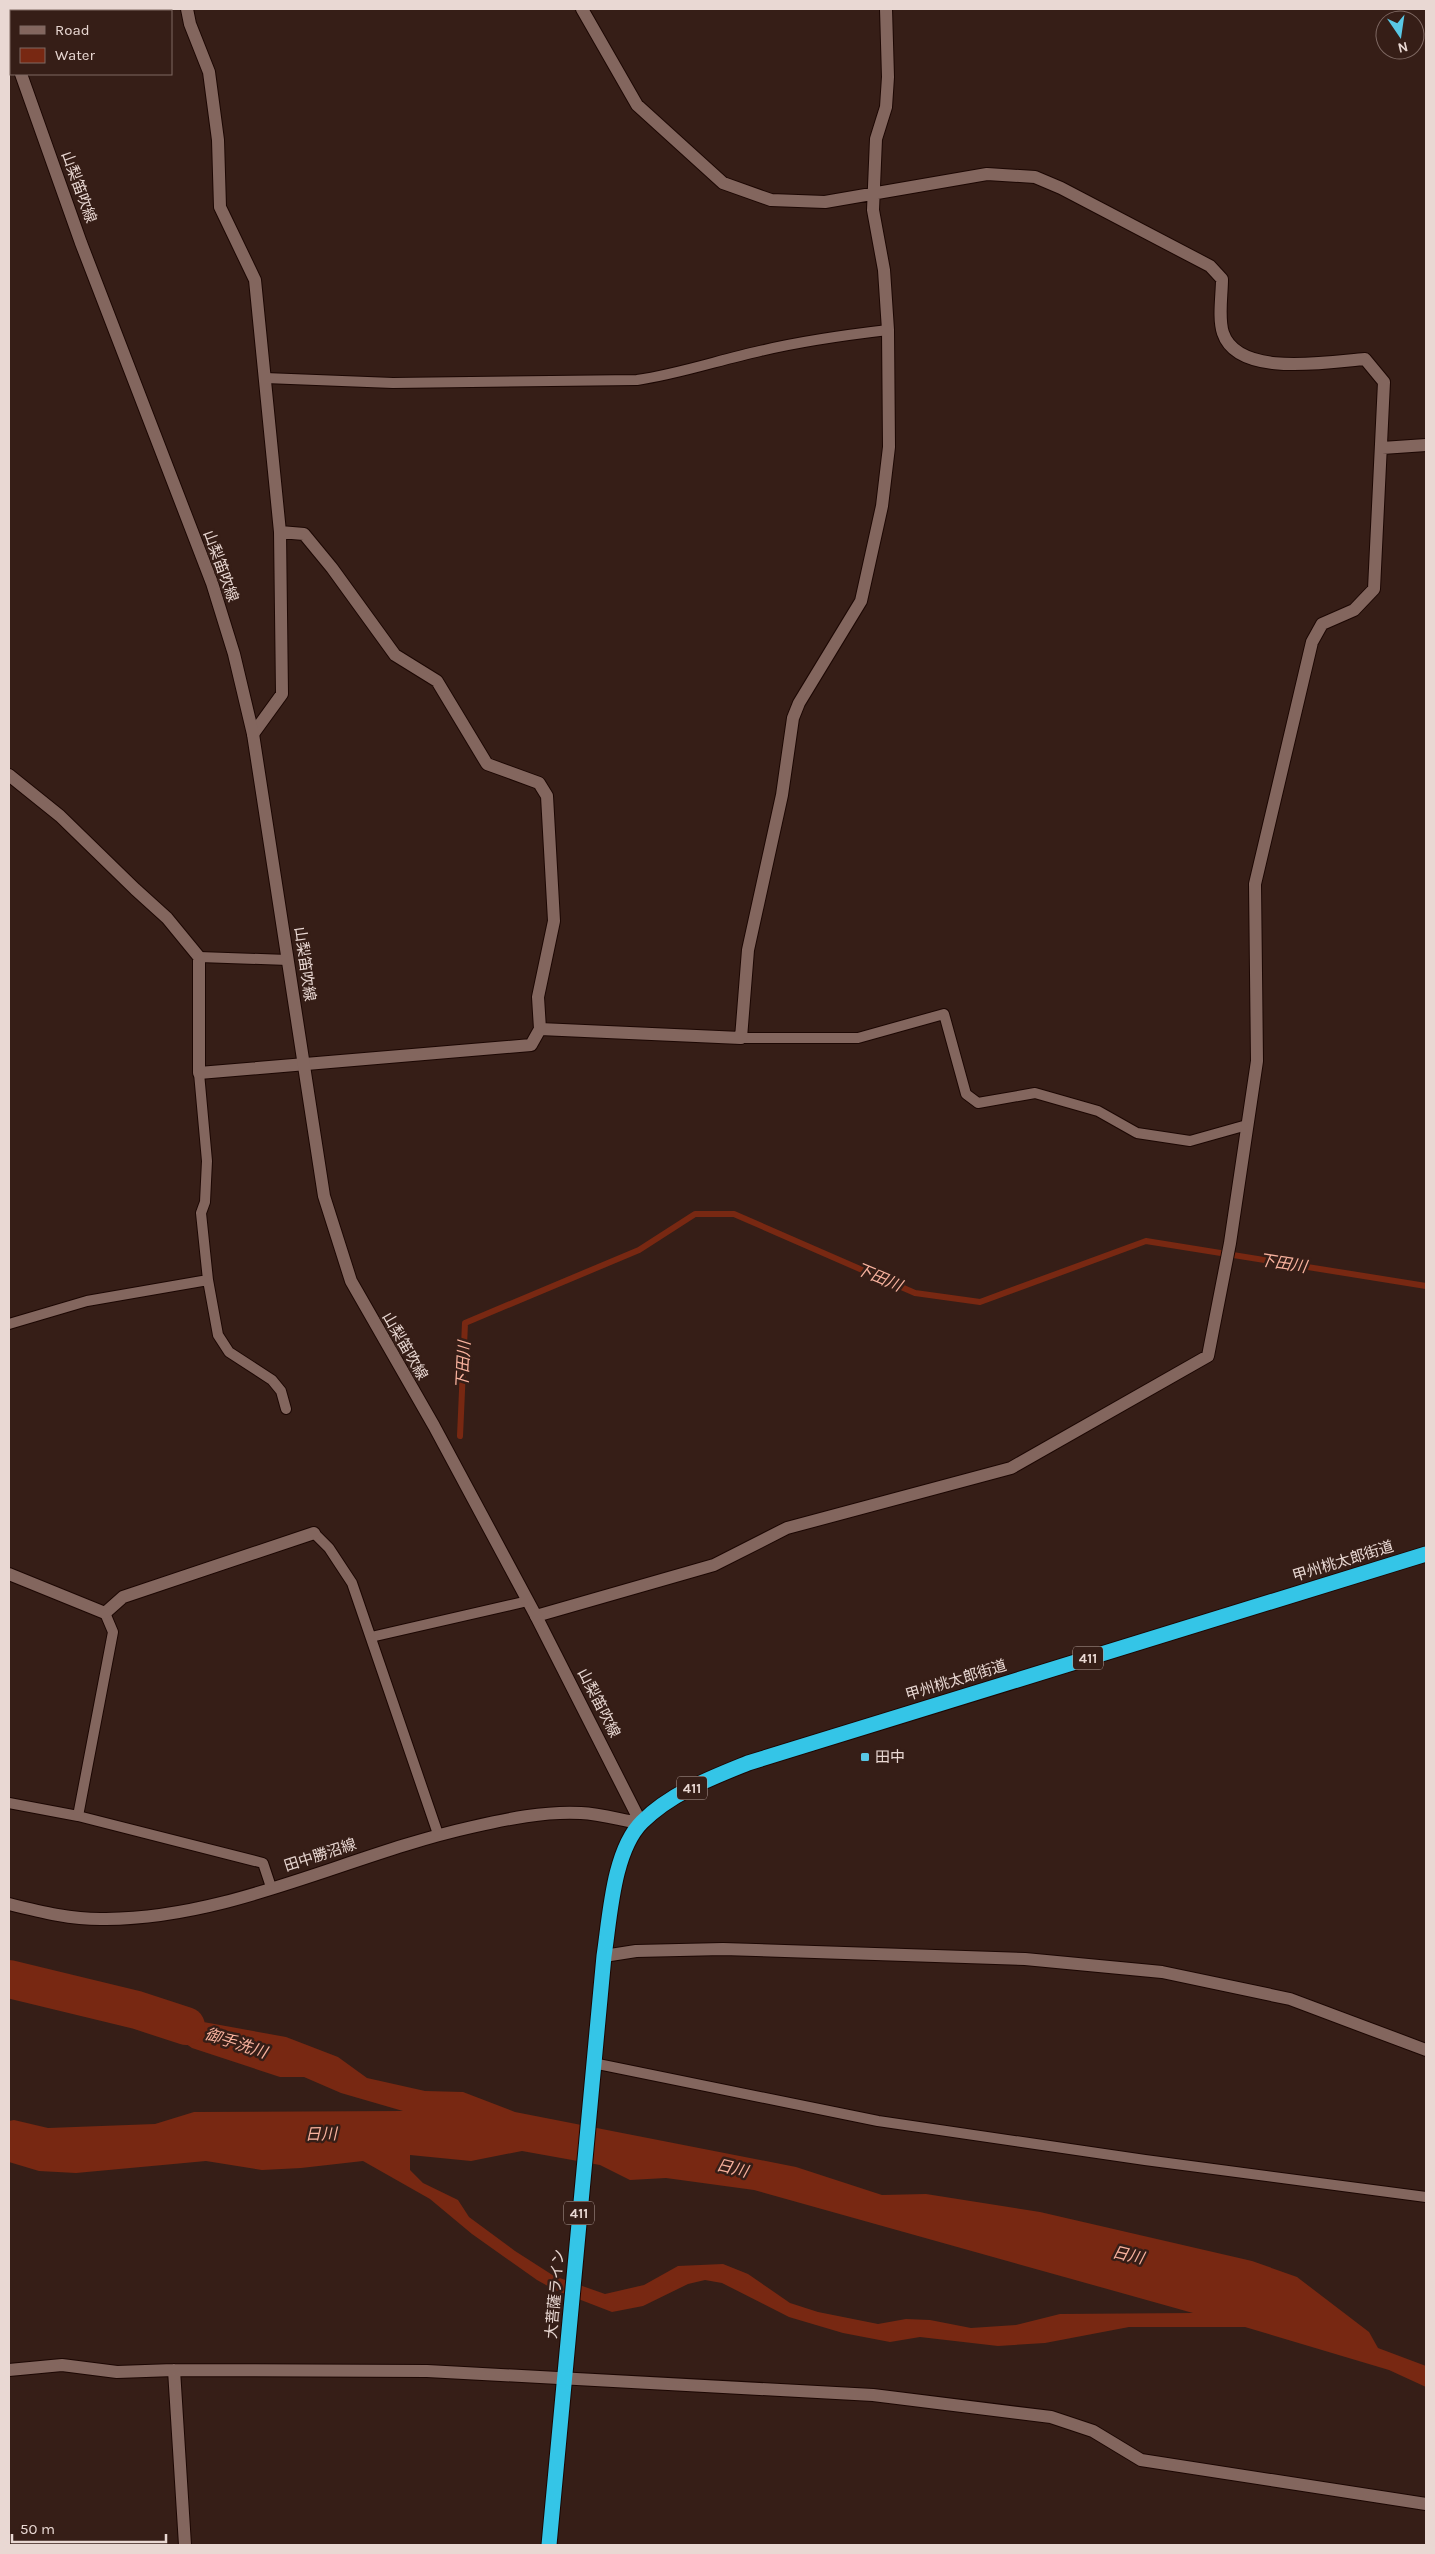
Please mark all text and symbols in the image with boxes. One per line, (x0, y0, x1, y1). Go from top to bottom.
legend (10, 10, 172, 75)
north arrow (1375, 10, 1425, 60)
text: Road (55, 21, 90, 39)
text: N (1396, 38, 1410, 57)
text: Water (55, 46, 96, 64)
street label: 山梨笛吹線 (58, 149, 100, 225)
street label: 山梨笛吹線 (200, 528, 242, 604)
street label: 山梨笛吹線 (291, 926, 319, 1002)
water label: 下田川 (1258, 1250, 1310, 1276)
water label: 下田川 (853, 1259, 907, 1296)
street label: 山梨笛吹線 (378, 1309, 432, 1383)
water label: 下田川 (452, 1339, 474, 1389)
street label: 甲州桃太郎街道 (1290, 1537, 1396, 1585)
road number: 411 (1073, 1646, 1103, 1670)
street label: 甲州桃太郎街道 (903, 1656, 1009, 1704)
street label: 山梨笛吹線 (574, 1665, 624, 1741)
place label: 田中 (875, 1748, 905, 1766)
marker: 田中 (859, 1751, 871, 1763)
road number: 411 (677, 1776, 707, 1800)
street label: 田中勝沼線 (282, 1835, 358, 1875)
water label: 御手洗川 (203, 2024, 271, 2063)
water label: 日川 (305, 2124, 339, 2144)
water label: 日川 (714, 2155, 752, 2182)
road number: 411 (564, 2202, 594, 2224)
water label: 日川 (1110, 2242, 1148, 2268)
street label: 大菩薩ライン (542, 2248, 568, 2340)
scale bar (12, 2512, 166, 2544)
text: 50 m (20, 2520, 55, 2538)

